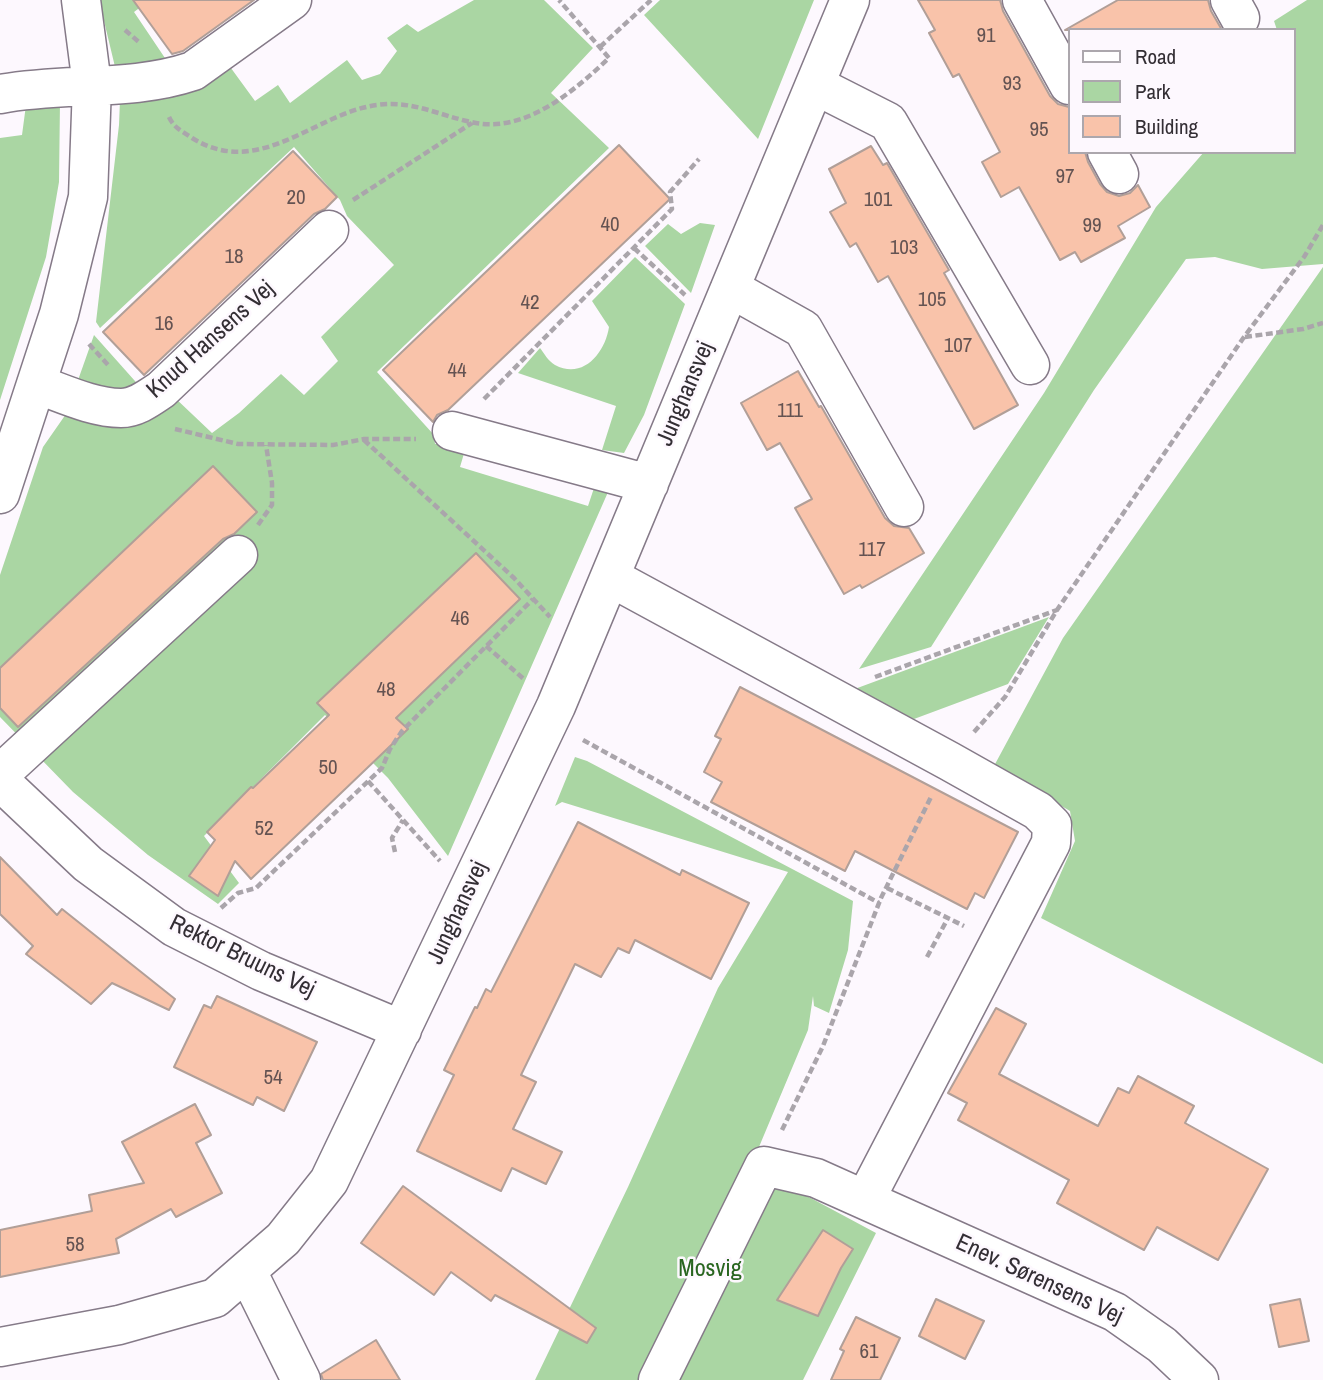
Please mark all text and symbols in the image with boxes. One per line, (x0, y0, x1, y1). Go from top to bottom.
house number: 91 (976, 23, 996, 49)
legend (1068, 28, 1295, 154)
text: Road (1135, 42, 1176, 71)
house number: 93 (1002, 71, 1022, 97)
text: Park (1135, 77, 1170, 106)
text: Building (1135, 112, 1198, 141)
house number: 95 (1029, 117, 1049, 143)
house number: 97 (1055, 164, 1075, 190)
house number: 20 (286, 185, 306, 211)
house number: 101 (864, 187, 892, 213)
house number: 40 (600, 212, 620, 238)
house number: 99 (1082, 213, 1102, 239)
house number: 103 (890, 235, 918, 261)
house number: 18 (224, 244, 244, 270)
street label: Knud Hansens Vej (141, 275, 281, 405)
house number: 105 (918, 287, 946, 313)
house number: 42 (520, 290, 540, 316)
house number: 16 (154, 311, 174, 337)
house number: 107 (944, 333, 972, 359)
street label: Junghansvej (651, 338, 721, 450)
house number: 44 (447, 358, 467, 384)
house number: 111 (777, 398, 803, 424)
house number: 117 (858, 537, 886, 563)
house number: 46 (450, 606, 470, 632)
house number: 48 (376, 677, 396, 703)
house number: 50 (318, 755, 338, 781)
house number: 52 (254, 816, 274, 842)
street label: Junghansvej (422, 857, 494, 969)
street label: Rektor Bruuns Vej (164, 909, 320, 1005)
house number: 54 (263, 1065, 283, 1091)
street label: Enev. Sørensens Vej (951, 1229, 1127, 1331)
house number: 58 (65, 1232, 85, 1258)
park label: Mosvig (678, 1256, 742, 1284)
house number: 61 (859, 1339, 879, 1365)

